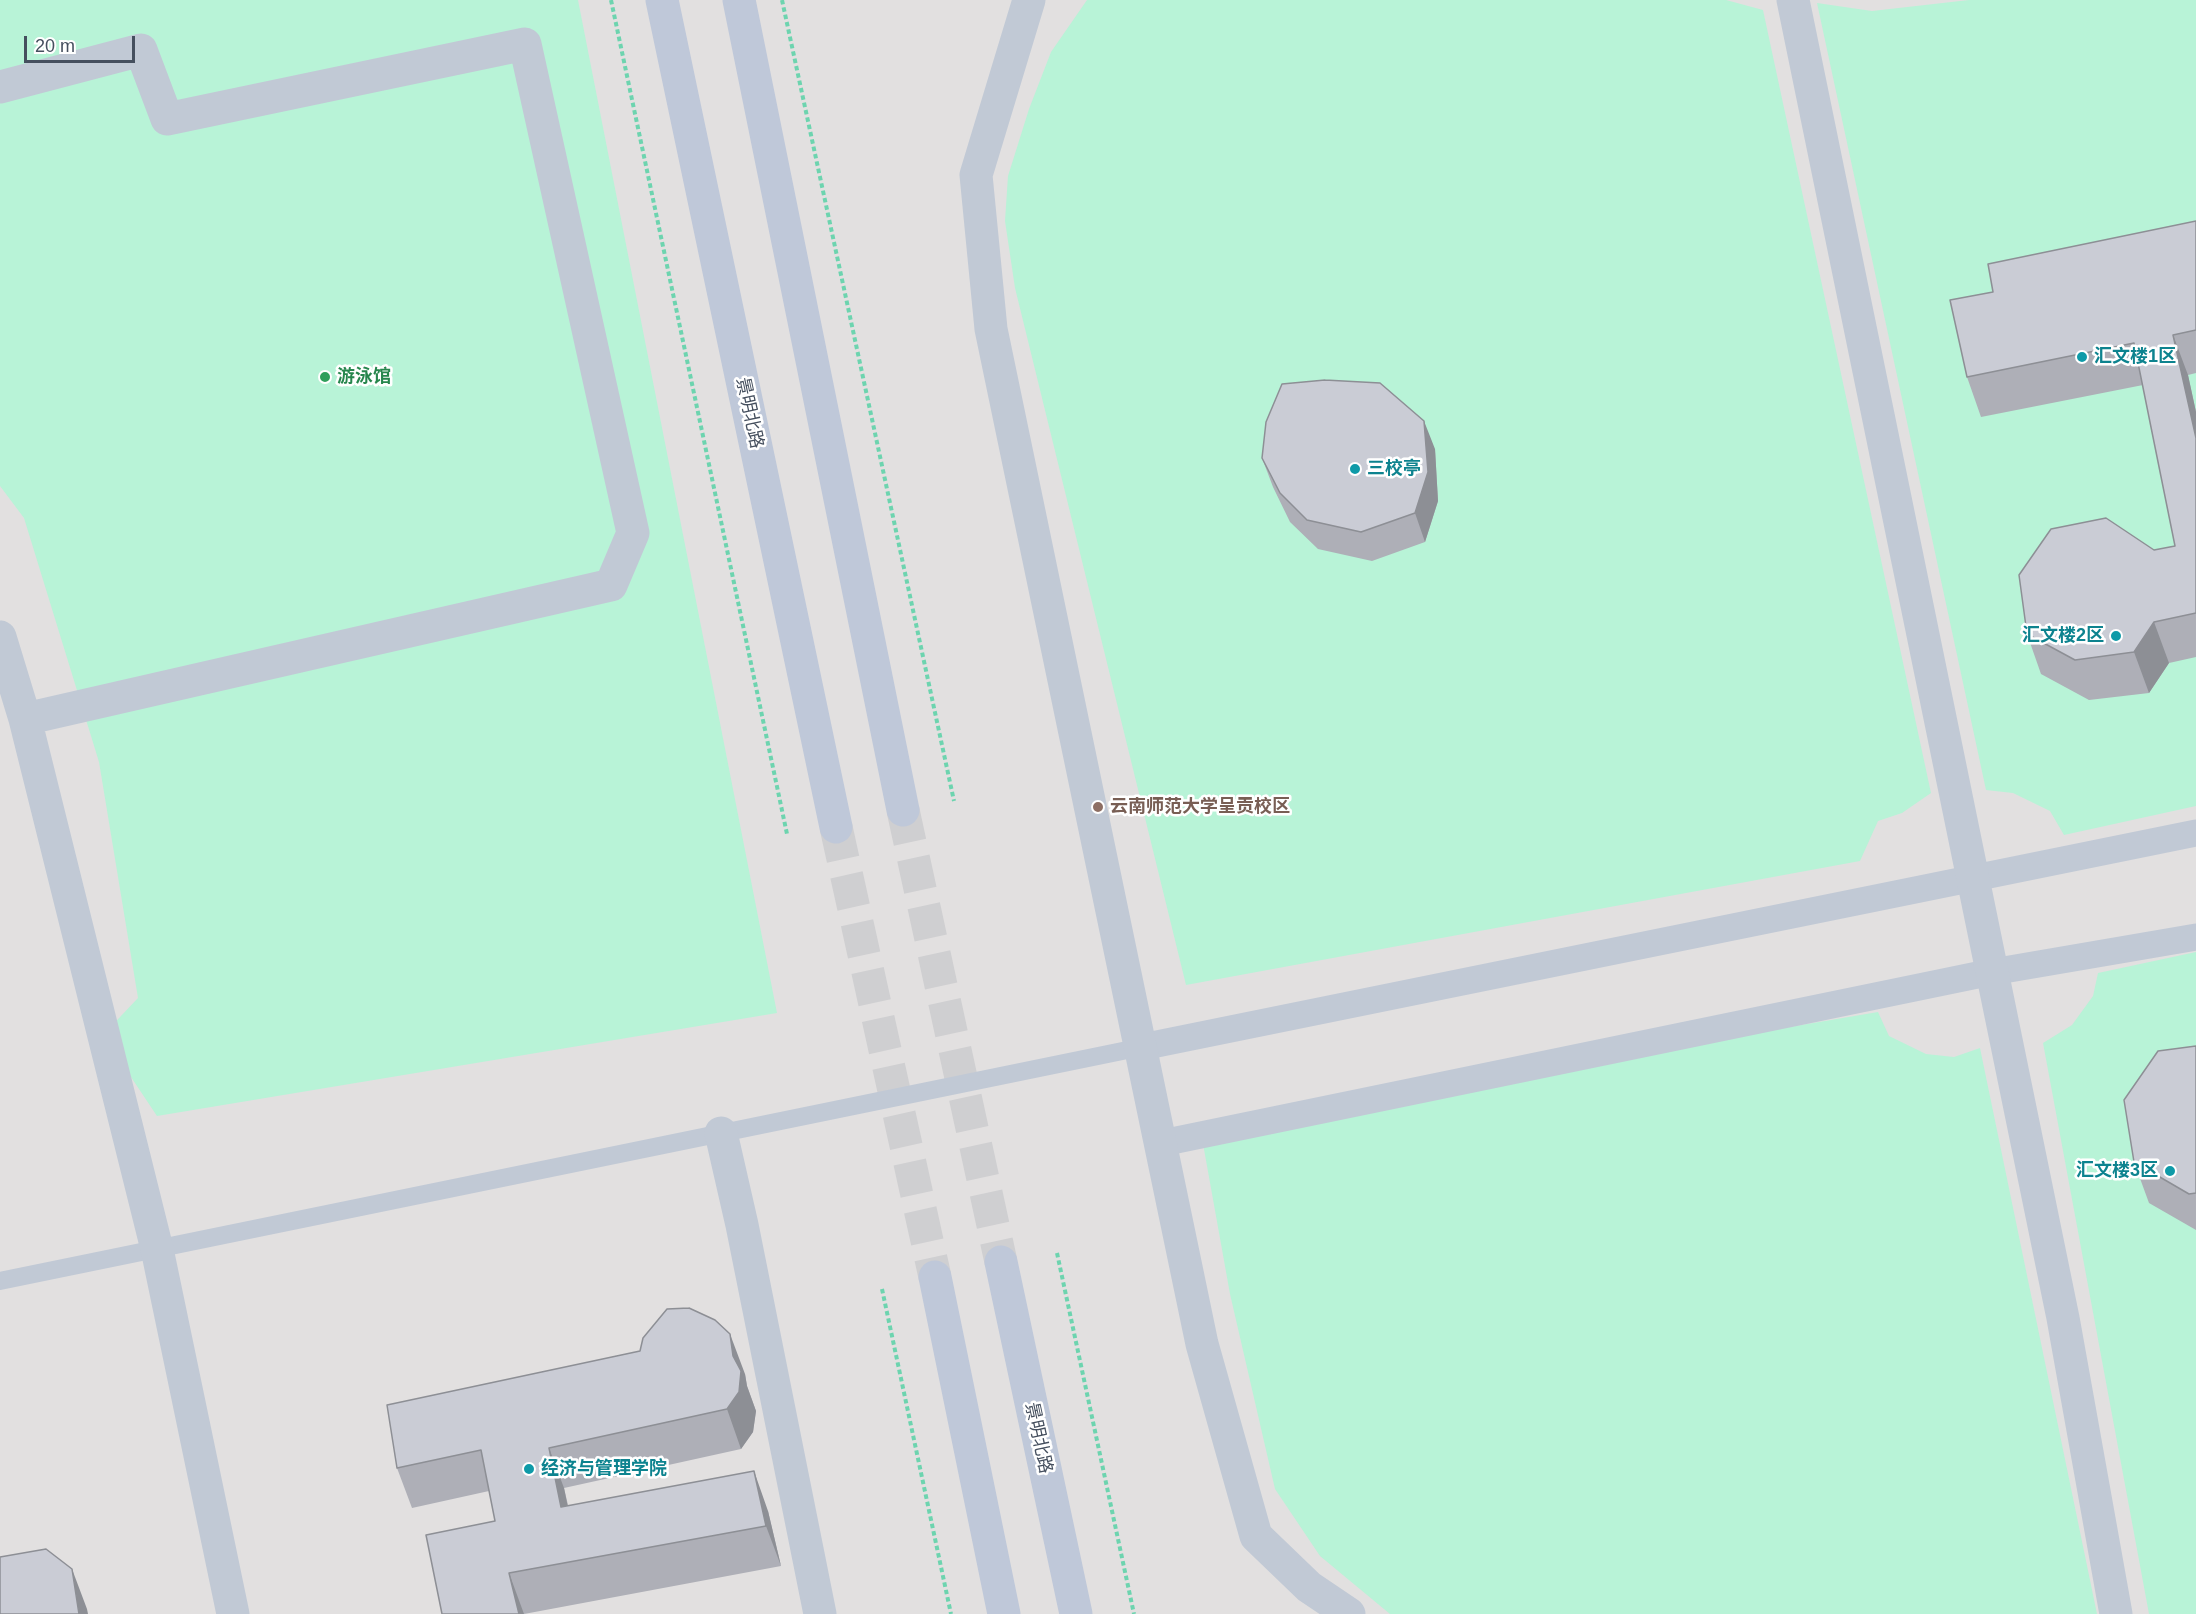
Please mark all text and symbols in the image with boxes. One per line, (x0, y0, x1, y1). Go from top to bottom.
scale bar (27, 24, 138, 62)
text: 20 m (35, 36, 75, 56)
place label: 汇文楼1区 (2094, 346, 2176, 368)
marker: 汇文楼1区 (2075, 350, 2089, 364)
place label: 游泳馆 (337, 366, 391, 388)
marker: 游泳馆 (318, 370, 332, 384)
street label: 景明北路 (731, 376, 767, 450)
place label: 三校亭 (1367, 458, 1421, 480)
marker: 三校亭 (1348, 462, 1362, 476)
place label: 汇文楼2区 (2022, 625, 2104, 647)
marker: 汇文楼2区 (2109, 629, 2123, 643)
place label: 云南师范大学呈贡校区 (1110, 796, 1290, 818)
marker: 云南师范大学呈贡校区 (1091, 800, 1105, 814)
place label: 汇文楼3区 (2076, 1160, 2158, 1182)
marker: 汇文楼3区 (2163, 1164, 2177, 1178)
street label: 景明北路 (1020, 1401, 1056, 1475)
place label: 经济与管理学院 (541, 1458, 667, 1480)
marker: 经济与管理学院 (522, 1462, 536, 1476)

